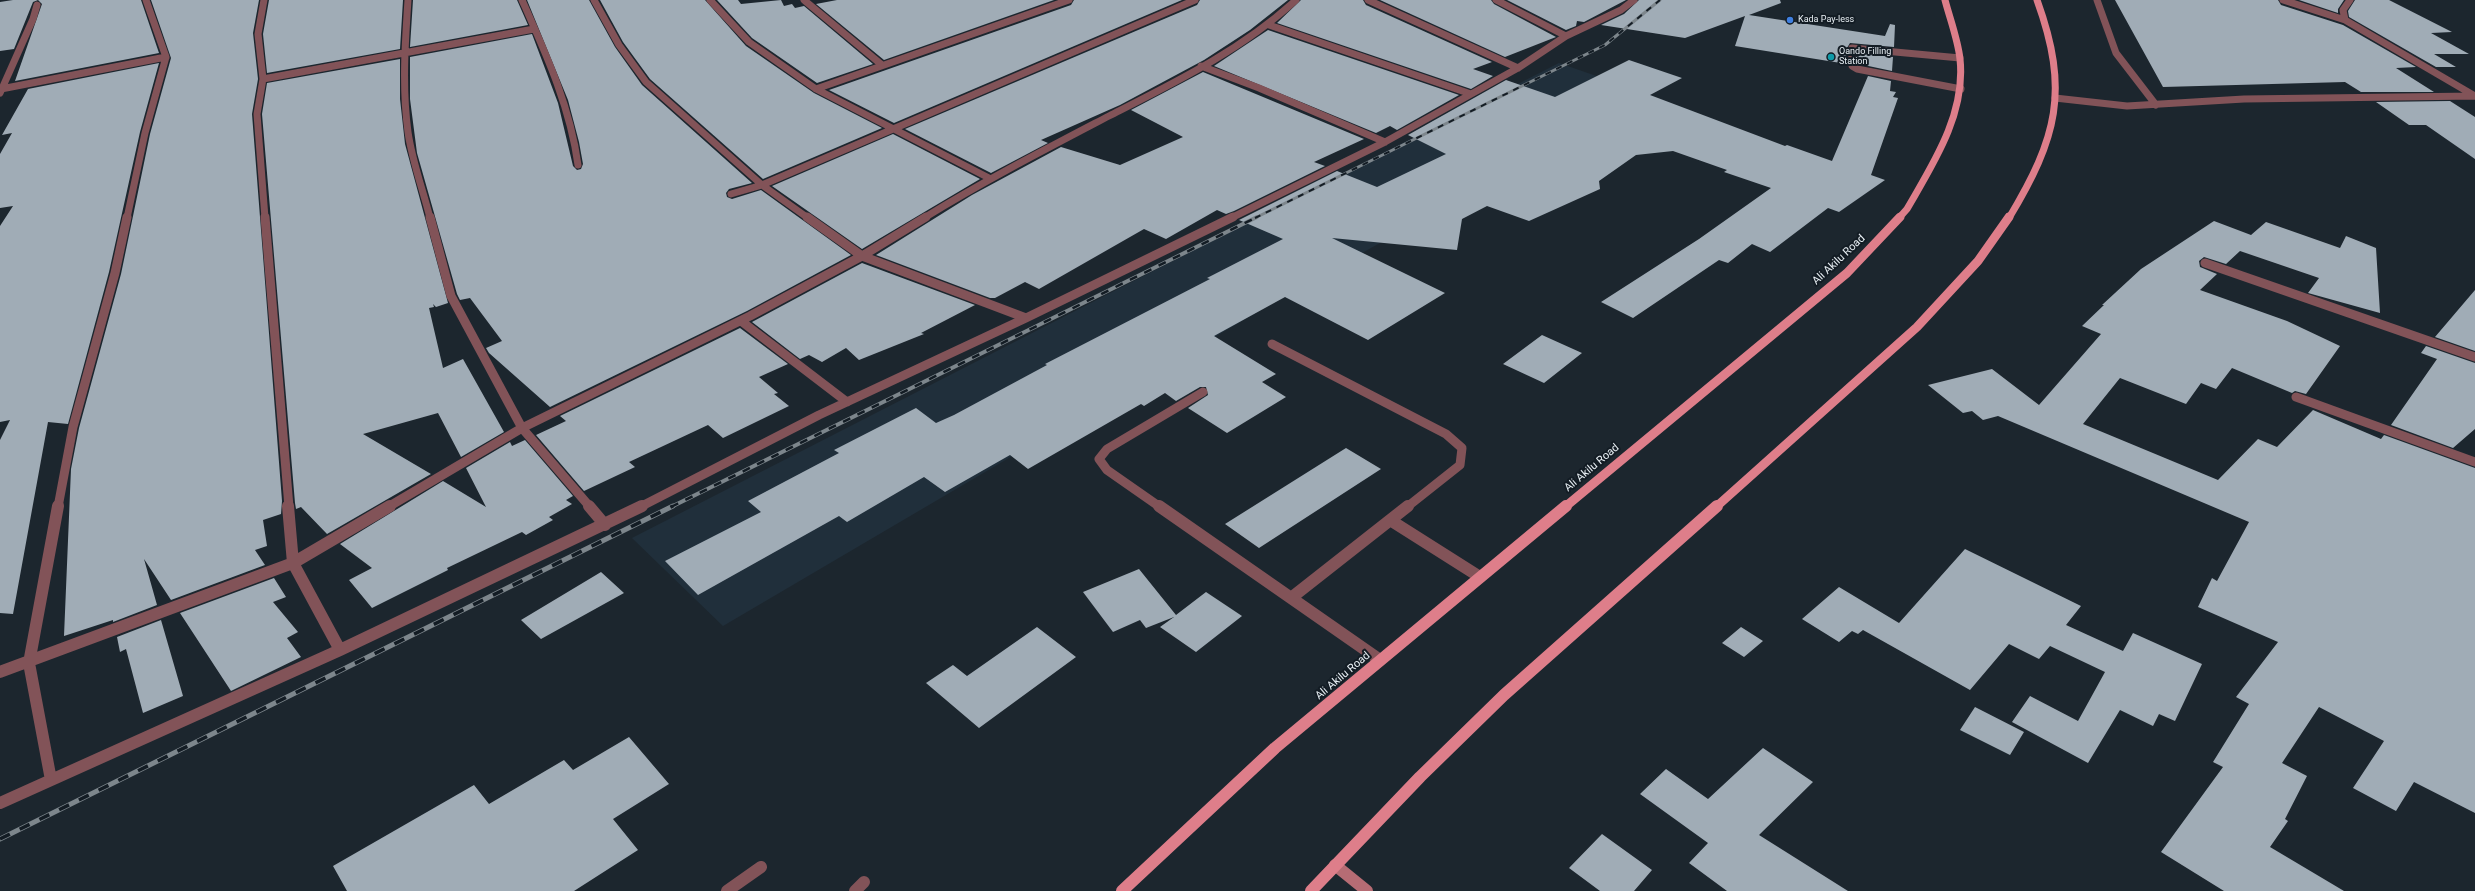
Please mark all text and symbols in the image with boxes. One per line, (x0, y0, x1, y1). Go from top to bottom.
marker: Kada Pay-less (1785, 15, 1795, 25)
place label: Kada Pay-less (1798, 15, 1854, 25)
place label: Oando Filling Station (1839, 47, 1891, 68)
marker: Oando Filling Station (1826, 52, 1836, 62)
street label: Ali Akilu Road (1810, 232, 1868, 288)
street label: Ali Akilu Road (1562, 441, 1622, 495)
street label: Ali Akilu Road (1313, 649, 1373, 703)

